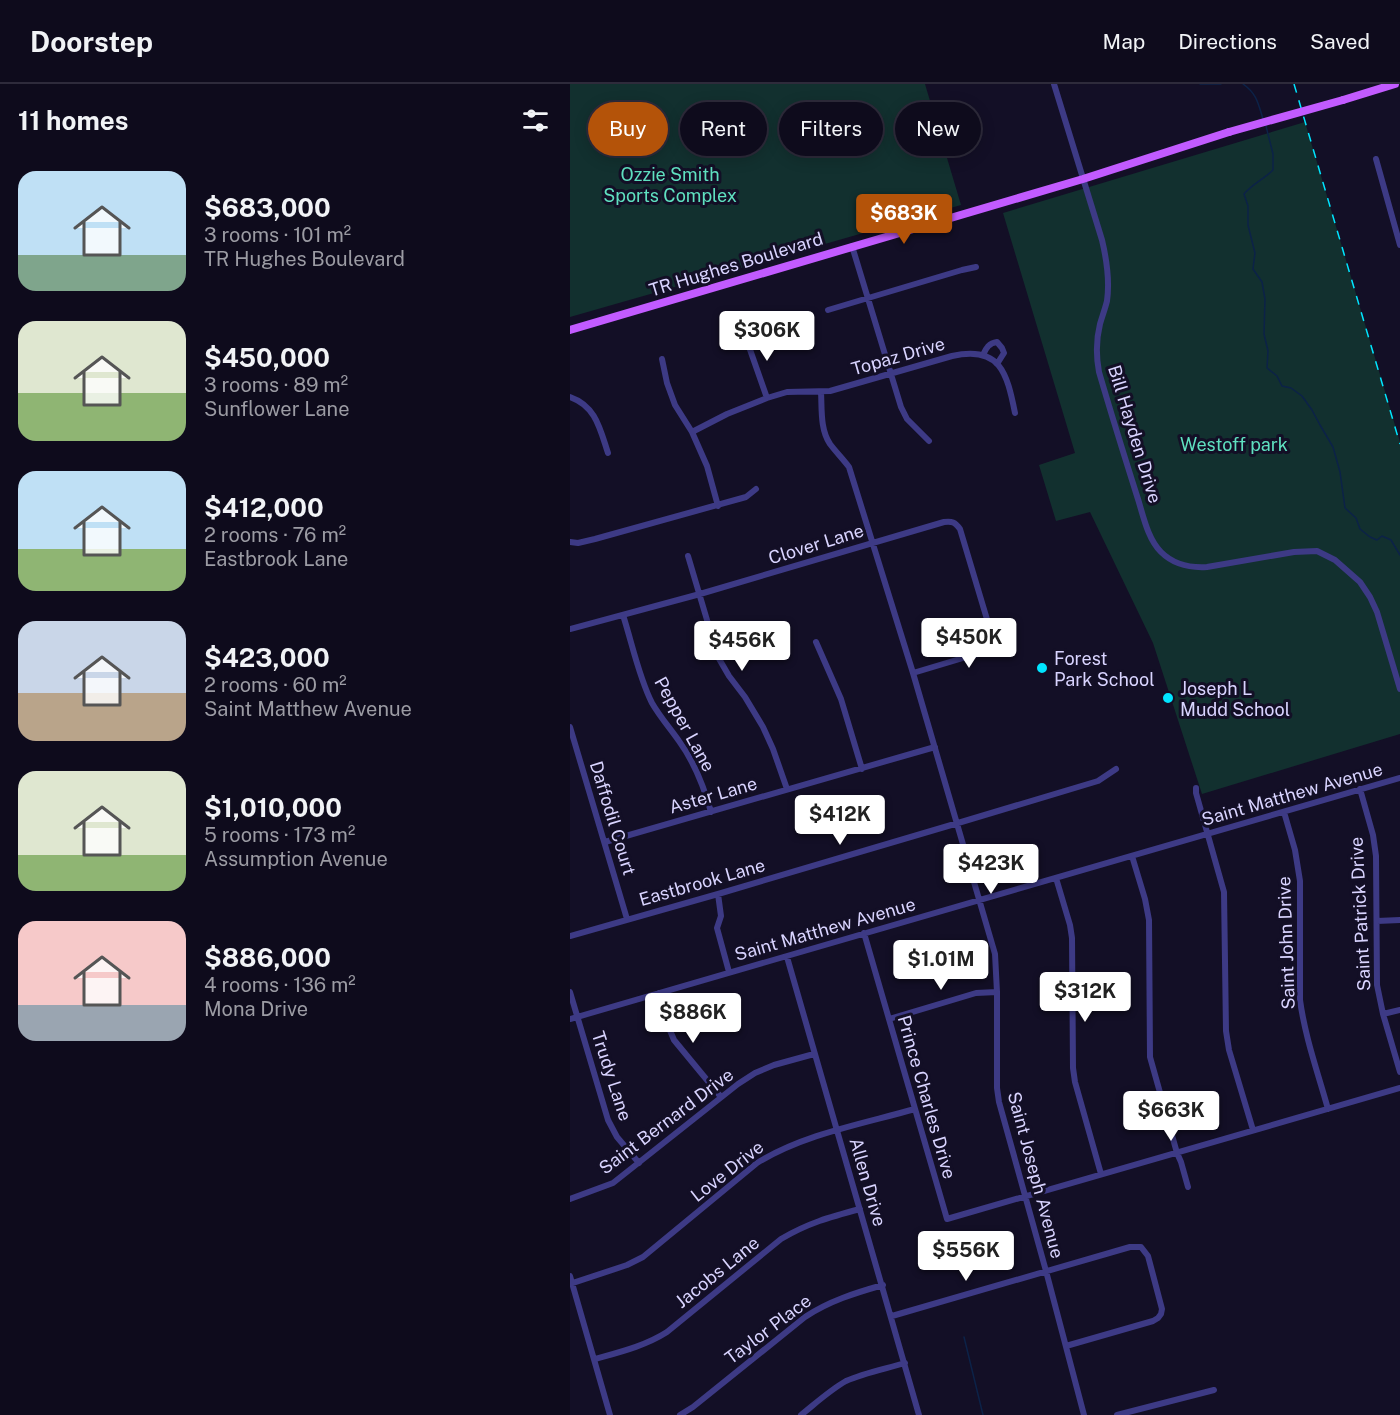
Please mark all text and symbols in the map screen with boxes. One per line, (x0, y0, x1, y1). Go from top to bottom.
text: Doorstep (30, 25, 153, 58)
text: Map (1103, 29, 1145, 54)
text: Directions (1178, 29, 1277, 54)
text: Saved (1310, 29, 1370, 54)
chip: Buy (588, 102, 668, 156)
chip: Rent (680, 102, 767, 156)
chip: Filters (779, 102, 883, 156)
chip: New (895, 102, 981, 156)
icon: filters (519, 104, 552, 137)
text: 11 homes (18, 105, 128, 136)
park label: Ozzie Smith Sports Complex (603, 164, 737, 206)
text: $683,000 (204, 192, 331, 223)
pin: $683K (862, 194, 946, 245)
icon: home (66, 195, 138, 267)
text: $683K (870, 201, 938, 225)
text: 3 rooms · 101 m² (204, 223, 351, 247)
street label: TR Hughes Boulevard (646, 228, 826, 300)
text: TR Hughes Boulevard (204, 247, 405, 271)
pin: $306K (725, 311, 809, 362)
text: $306K (733, 318, 801, 342)
street label: Topaz Drive (849, 333, 947, 379)
text: $450,000 (204, 342, 330, 373)
icon: home (66, 345, 138, 417)
street label: Bill Hayden Drive (1104, 362, 1166, 506)
text: 3 rooms · 89 m² (204, 373, 348, 397)
text: Sunflower Lane (204, 397, 349, 421)
park label: Westoff park (1180, 434, 1288, 455)
text: $412,000 (204, 492, 324, 523)
icon: home (66, 495, 138, 567)
street label: Clover Lane (766, 520, 866, 568)
text: 2 rooms · 76 m² (204, 523, 346, 547)
text: Eastbrook Lane (204, 547, 348, 571)
pin: $450K (927, 618, 1011, 669)
pin: $456K (700, 621, 784, 672)
text: $450K (935, 625, 1003, 649)
text: $456K (708, 628, 776, 652)
text: $423,000 (204, 642, 330, 673)
icon: home (66, 645, 138, 717)
place label: Forest Park School (1054, 648, 1155, 690)
marker: Forest Park School (1035, 661, 1049, 675)
text: 2 rooms · 60 m² (204, 673, 347, 697)
street label: Pepper Lane (650, 673, 720, 775)
place label: Joseph L Mudd School (1180, 678, 1290, 720)
marker: Joseph L Mudd School (1161, 691, 1175, 705)
text: Saint Matthew Avenue (204, 697, 412, 721)
street label: Daffodil Court (586, 758, 640, 878)
street label: Saint Matthew Avenue (1199, 758, 1385, 830)
street label: Aster Lane (667, 772, 759, 818)
text: $1,010,000 (204, 792, 342, 823)
icon: home (66, 795, 138, 867)
pin: $412K (798, 795, 882, 846)
text: $412K (809, 802, 871, 826)
text: 5 rooms · 173 m² (204, 823, 355, 847)
street label: Saint Patrick Drive (1345, 836, 1375, 992)
pin: $423K (949, 844, 1033, 895)
text: Assumption Avenue (204, 847, 388, 871)
text: $423K (957, 851, 1025, 875)
street label: Eastbrook Lane (637, 854, 767, 910)
street label: Saint John Drive (1273, 876, 1299, 1010)
street label: Saint Matthew Avenue (732, 893, 918, 965)
pin: $1.01M (892, 940, 990, 991)
text: $886,000 (204, 942, 331, 973)
icon: home (66, 945, 138, 1017)
text: $1.01M (907, 947, 975, 971)
pin: $312K (1043, 972, 1127, 1023)
text: 4 rooms · 136 m² (204, 973, 356, 997)
text: $312K (1054, 979, 1116, 1003)
pin: $886K (651, 993, 735, 1044)
text: Mona Drive (204, 997, 308, 1021)
text: $886K (659, 1000, 727, 1024)
street label: Prince Charles Drive (894, 1013, 960, 1181)
street label: Trudy Lane (588, 1029, 636, 1123)
street label: Saint Bernard Drive (595, 1064, 737, 1178)
street label: Saint Joseph Avenue (1004, 1089, 1068, 1261)
pin: $663K (1129, 1091, 1213, 1142)
text: $663K (1137, 1098, 1205, 1122)
street label: Allen Drive (845, 1135, 891, 1229)
street label: Love Drive (686, 1136, 768, 1206)
pin: $556K (924, 1231, 1008, 1282)
street label: Jacobs Lane (671, 1232, 763, 1312)
text: $556K (932, 1238, 1000, 1262)
street label: Taylor Place (721, 1290, 815, 1368)

